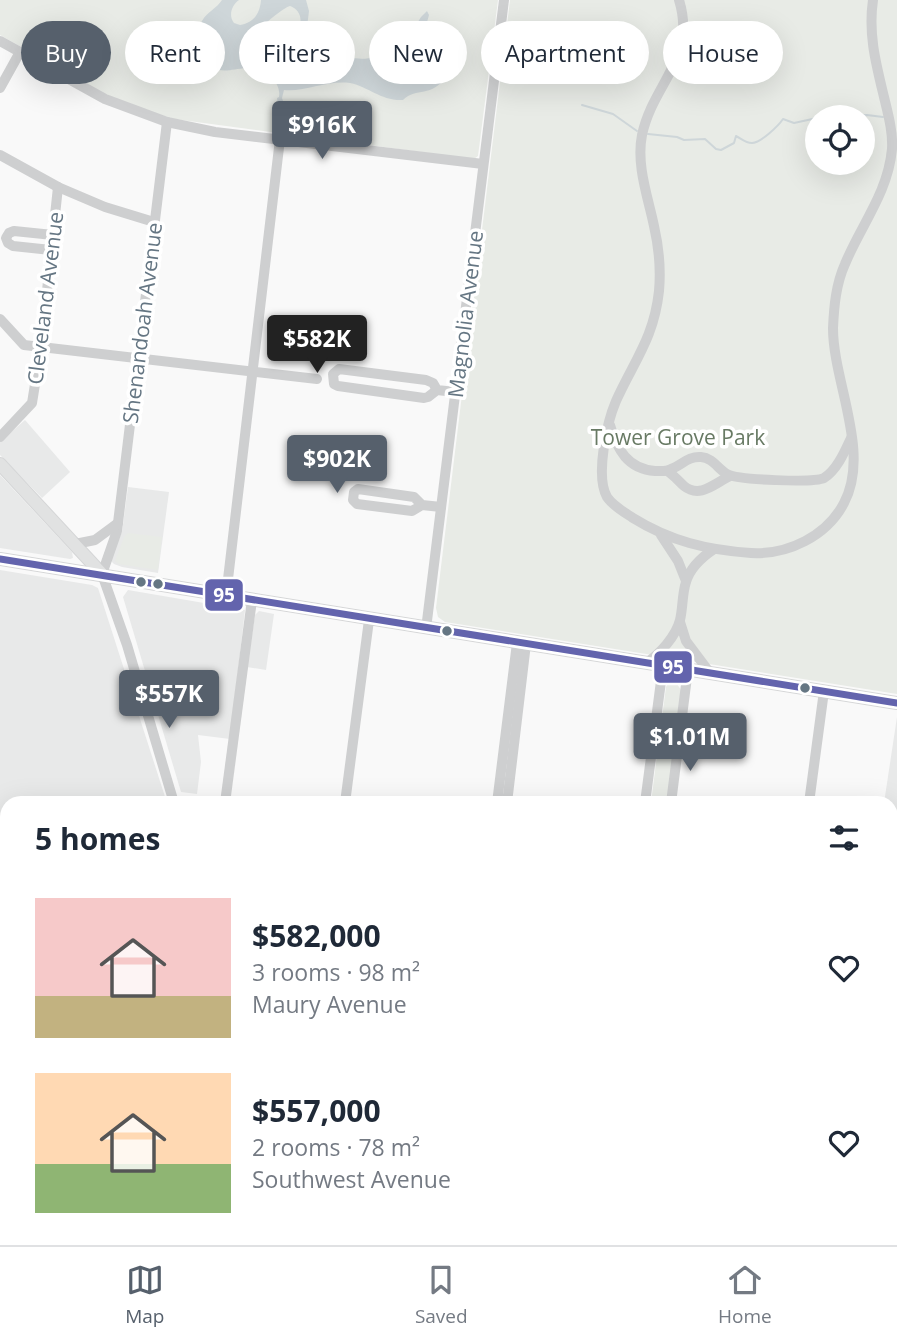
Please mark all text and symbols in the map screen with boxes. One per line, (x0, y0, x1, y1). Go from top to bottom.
chip: Buy (21, 21, 111, 84)
chip: Rent (125, 21, 225, 84)
chip: Filters (239, 21, 355, 84)
chip: New (369, 21, 467, 84)
chip: Apartment (481, 21, 649, 84)
chip: House (663, 21, 783, 84)
pin: $916K (273, 102, 371, 161)
map controls (805, 105, 875, 175)
button: locate (805, 105, 875, 175)
text: $916K (288, 108, 356, 140)
street label: Cleveland Avenue (21, 210, 69, 386)
street label: Shenandoah Avenue (116, 221, 168, 425)
street label: Magnolia Avenue (441, 229, 489, 399)
pin: $582K (268, 316, 366, 375)
text: $582K (283, 322, 351, 354)
park label: Tower Grove Park (591, 423, 765, 451)
pin: $902K (288, 435, 386, 495)
text: $902K (303, 442, 371, 474)
unlabelled marker (134, 575, 148, 589)
unlabelled marker (151, 577, 165, 591)
line badge: 95 (204, 578, 244, 612)
text: 95 (213, 582, 235, 608)
unlabelled marker (440, 624, 454, 638)
line badge: 95 (653, 650, 693, 684)
text: 95 (662, 654, 684, 680)
pin: $557K (120, 670, 218, 730)
text: $557K (135, 677, 203, 709)
unlabelled marker (798, 681, 812, 695)
pin: $1.01M (633, 714, 747, 773)
text: $1.01M (650, 720, 730, 752)
text: 5 homes (35, 818, 160, 859)
icon: filters (825, 819, 863, 857)
text: $582,000 (252, 915, 381, 956)
icon: home (91, 926, 175, 1010)
icon: heart (825, 949, 863, 987)
text: 3 rooms · 98 m² (252, 956, 420, 988)
text: Maury Avenue (252, 988, 407, 1020)
text: $557,000 (252, 1090, 381, 1131)
icon: home (91, 1101, 175, 1185)
icon: heart (825, 1124, 863, 1162)
text: 2 rooms · 78 m² (252, 1131, 420, 1163)
text: Southwest Avenue (252, 1163, 451, 1195)
tab: Map (125, 1261, 164, 1329)
tab: Saved (415, 1261, 468, 1329)
tab: Home (718, 1261, 772, 1329)

